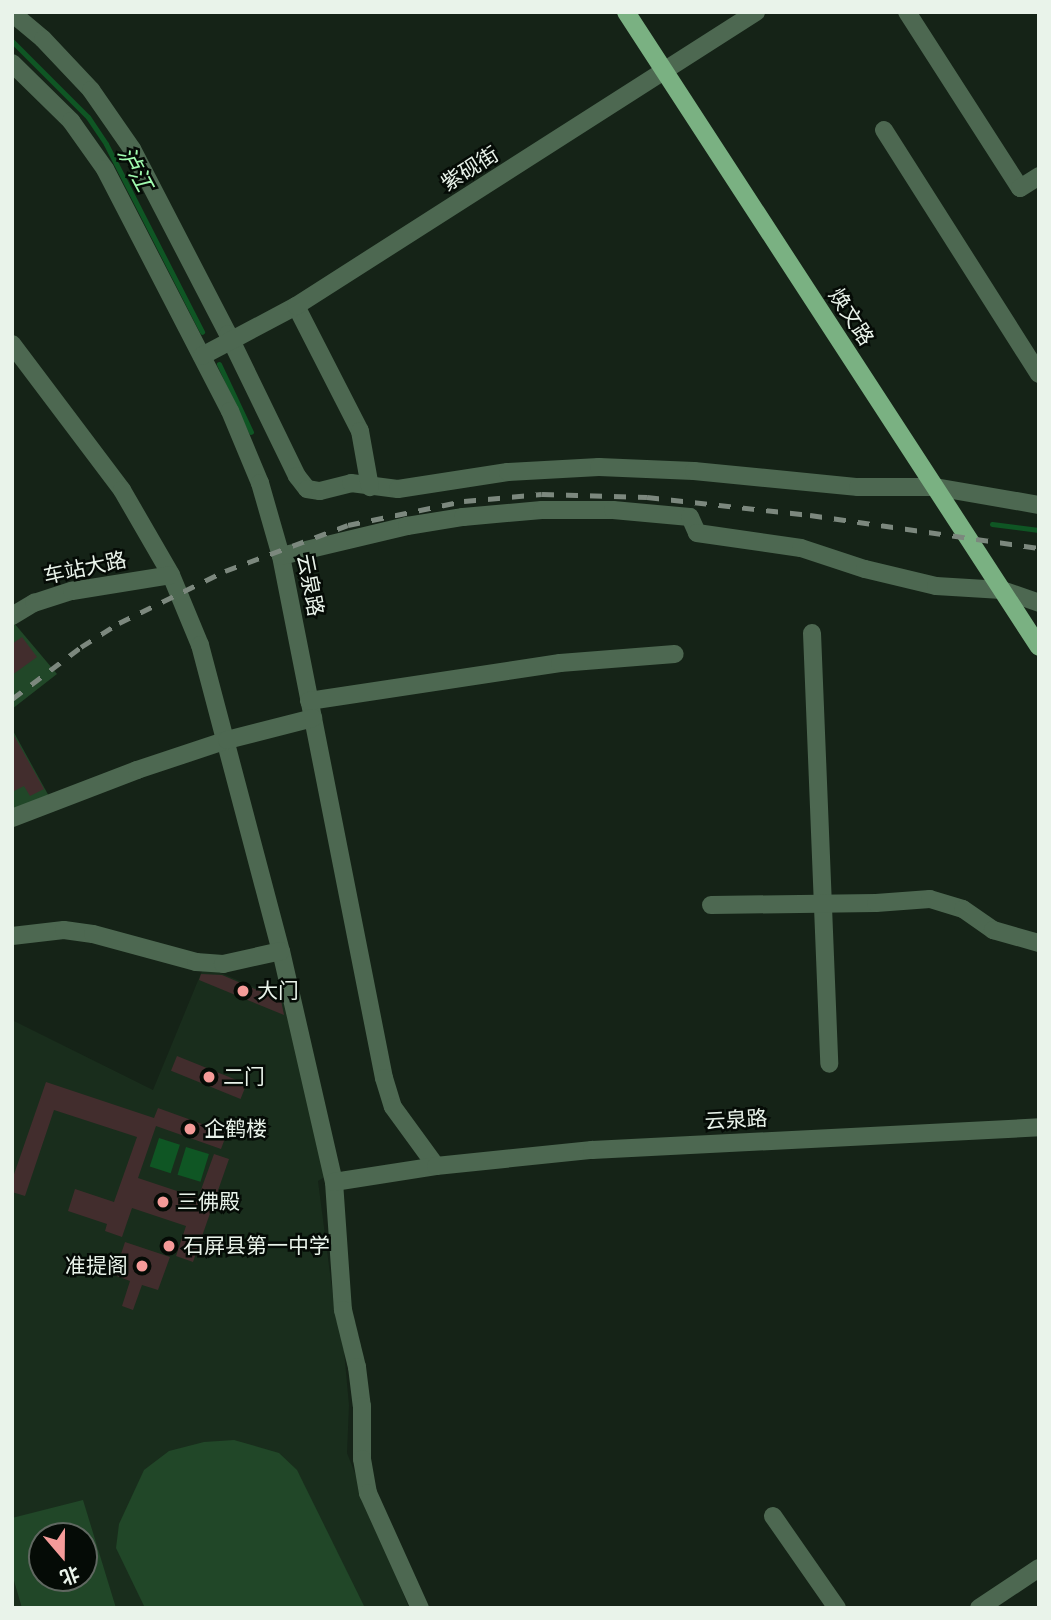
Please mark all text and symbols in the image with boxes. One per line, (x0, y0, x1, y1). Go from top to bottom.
water label: 泸江 (112, 142, 158, 196)
street label: 紫砚街 (437, 142, 503, 196)
street label: 焕文路 (823, 284, 879, 350)
street label: 车站大路 (41, 547, 129, 589)
street label: 云泉路 (292, 552, 328, 618)
place label: 大门 (257, 978, 299, 1004)
marker: 大门 (235, 983, 251, 999)
place label: 二门 (223, 1064, 265, 1090)
marker: 二门 (201, 1069, 217, 1085)
street label: 云泉路 (704, 1106, 768, 1134)
place label: 企鹤楼 (204, 1116, 267, 1142)
marker: 企鹤楼 (182, 1121, 198, 1137)
place label: 三佛殿 (177, 1189, 240, 1215)
marker: 三佛殿 (155, 1194, 171, 1210)
place label: 石屏县第一中学 (183, 1233, 330, 1259)
marker: 石屏县第一中学 (161, 1238, 177, 1254)
place label: 准提阁 (65, 1253, 128, 1279)
marker: 准提阁 (134, 1258, 150, 1274)
north arrow (28, 1522, 98, 1592)
text: 北 (57, 1561, 83, 1589)

